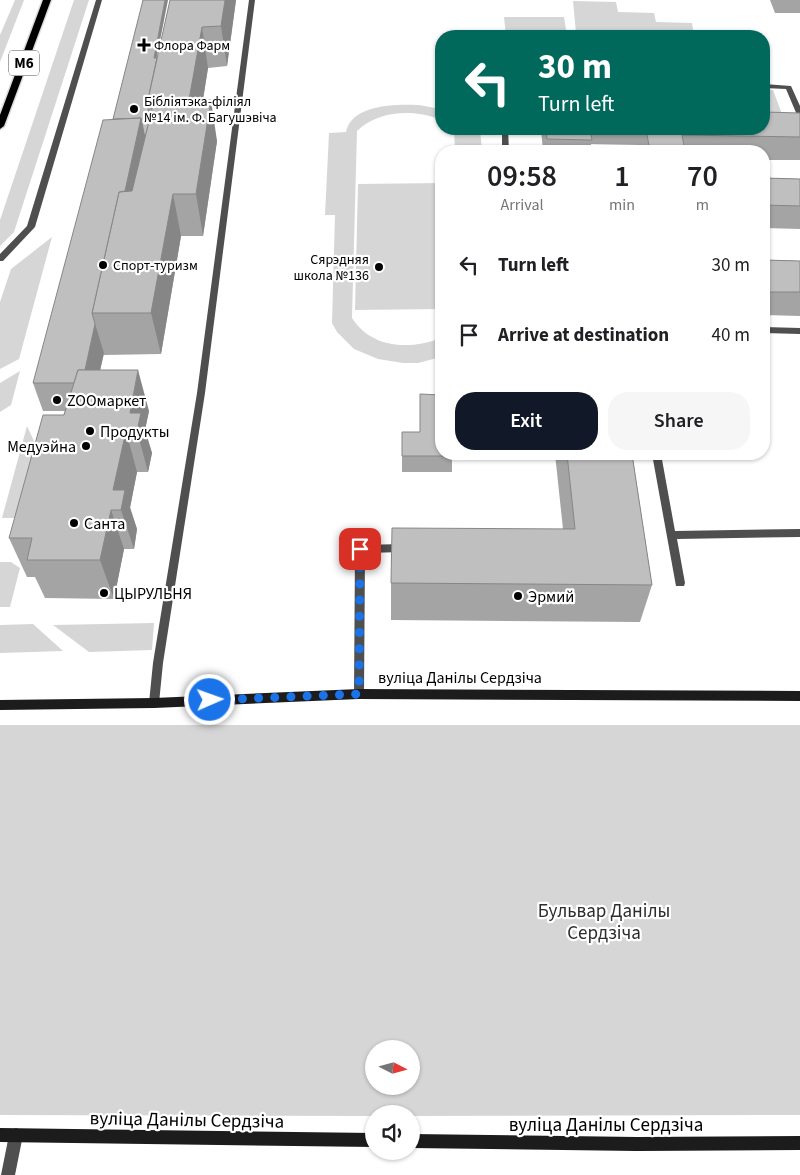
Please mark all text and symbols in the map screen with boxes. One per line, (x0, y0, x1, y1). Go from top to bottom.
place label: Флора Фарм (154, 36, 230, 56)
marker: Флора Фарм (138, 39, 150, 51)
text: 30 m (538, 42, 612, 92)
road number: М6 (9, 50, 39, 76)
icon: left (455, 50, 520, 115)
text: Turn left (538, 88, 614, 120)
place label: Бібліятэка-філіял №14 ім. Ф. Багушэвіча (144, 92, 277, 128)
marker: Бібліятэка-філіял №14 ім. Ф. Багушэвіча (128, 103, 140, 115)
text: 09:58 (487, 155, 557, 198)
text: 1 (614, 155, 630, 198)
text: 70 (687, 155, 718, 198)
text: Arrival (501, 194, 544, 216)
text: min (609, 194, 635, 216)
text: m (696, 194, 709, 216)
place label: Сярэдняя школа №136 (294, 250, 369, 286)
icon: left (455, 251, 483, 279)
text: Turn left (498, 252, 569, 279)
text: 30 m (712, 252, 750, 279)
place label: Спорт-туризм (113, 256, 198, 276)
marker: Спорт-туризм (97, 259, 109, 271)
marker: Сярэдняя школа №136 (373, 261, 385, 273)
icon: arrive (455, 321, 483, 349)
text: Arrive at destination (498, 322, 669, 349)
text: 40 m (712, 322, 750, 349)
place label: ZOOмаркет (67, 390, 146, 412)
button: Exit (455, 392, 598, 450)
button: Share (608, 392, 750, 450)
marker: ZOOмаркет (51, 394, 63, 406)
place label: Продукты (100, 421, 170, 443)
marker: Продукты (84, 425, 96, 437)
place label: Медуэйна (7, 436, 76, 458)
marker: Медуэйна (80, 440, 92, 452)
place label: Санта (84, 513, 125, 535)
marker: Санта (68, 517, 80, 529)
pin (339, 528, 381, 570)
icon: arrive (346, 535, 374, 563)
place label: ЦЫРУЛЬНЯ (114, 583, 192, 605)
place label: Эрмий (528, 586, 574, 608)
marker: ЦЫРУЛЬНЯ (98, 587, 110, 599)
marker: Эрмий (512, 590, 524, 602)
street label: вуліца Данілы Сердзіча (378, 667, 542, 689)
position arrow (183, 673, 235, 725)
park label: Бульвар Данілы Сердзіча (538, 898, 670, 947)
north arrow (365, 1040, 420, 1095)
map controls (365, 1040, 420, 1160)
street label: вуліца Данілы Сердзіча (89, 1105, 284, 1136)
button: sound (365, 1105, 420, 1160)
street label: вуліца Данілы Сердзіча (509, 1112, 703, 1139)

